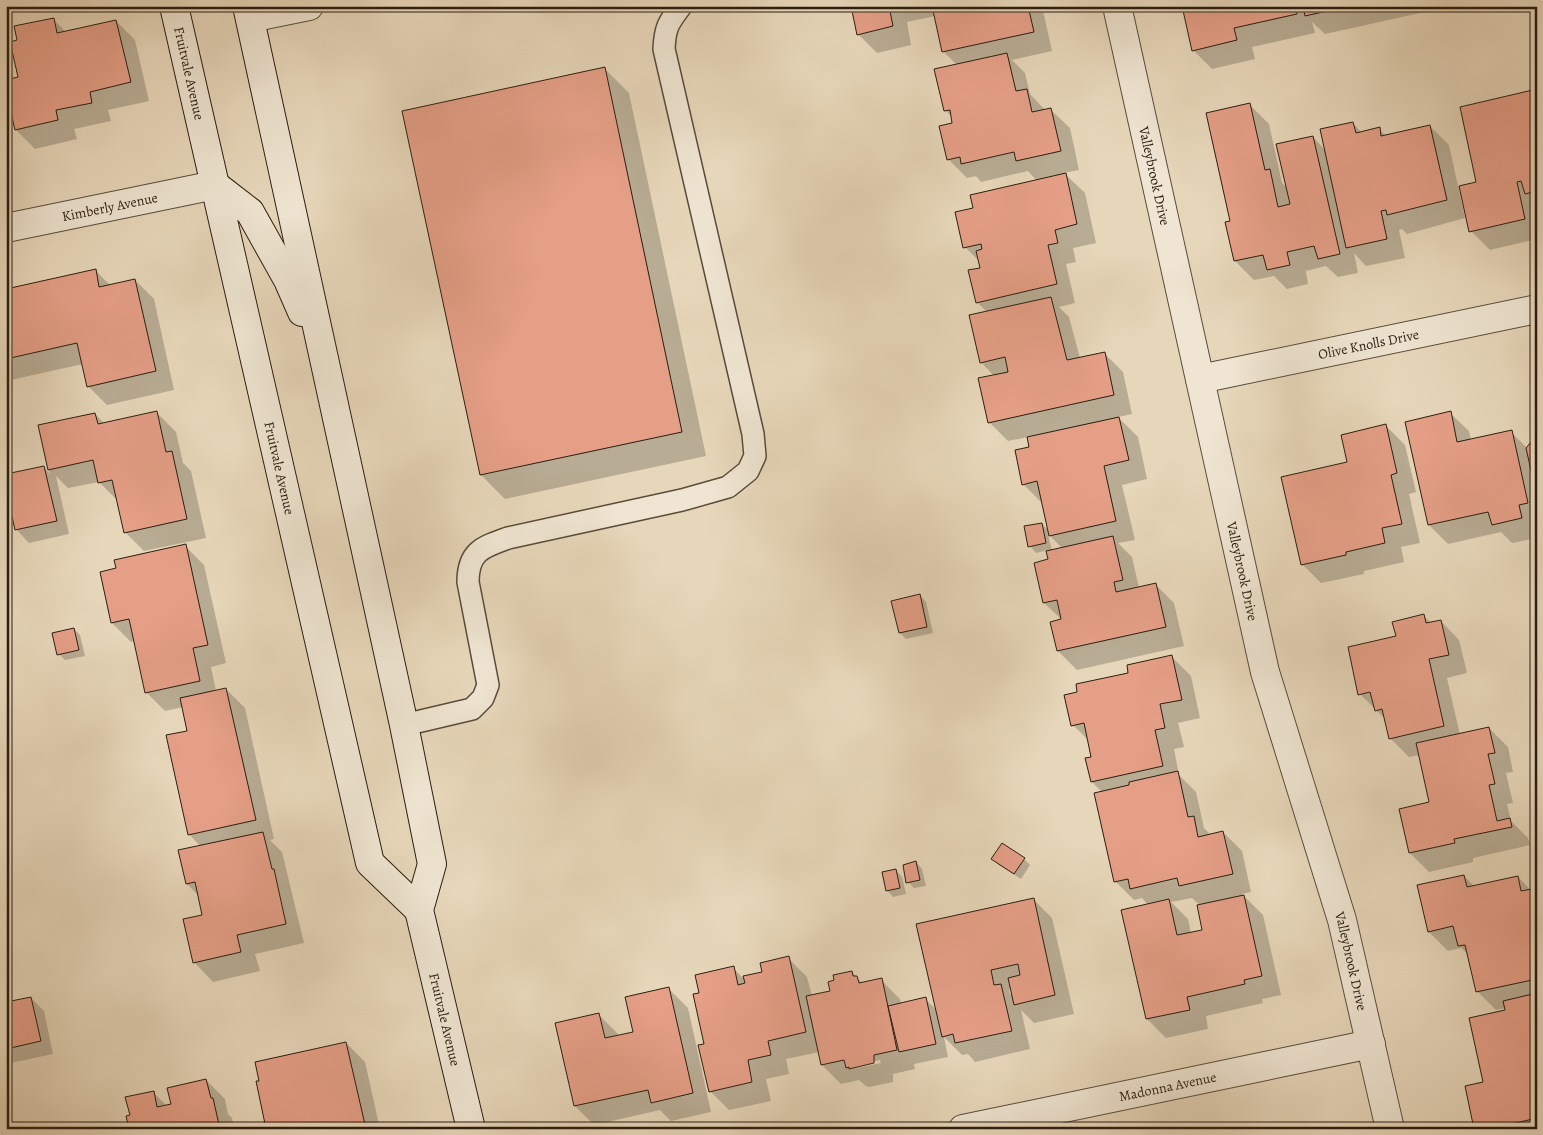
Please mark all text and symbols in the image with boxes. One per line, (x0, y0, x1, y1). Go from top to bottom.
street label: Fruitvale Avenue (170, 25, 209, 122)
street label: Valleybrook Drive (1134, 124, 1175, 227)
street label: Kimberly Avenue (60, 188, 159, 226)
street label: Olive Knolls Drive (1316, 324, 1420, 364)
street label: Fruitvale Avenue (260, 420, 300, 517)
street label: Valleybrook Drive (1222, 519, 1263, 623)
street label: Valleybrook Drive (1330, 908, 1372, 1012)
street label: Fruitvale Avenue (425, 971, 465, 1068)
street label: Madonna Avenue (1117, 1067, 1218, 1106)

